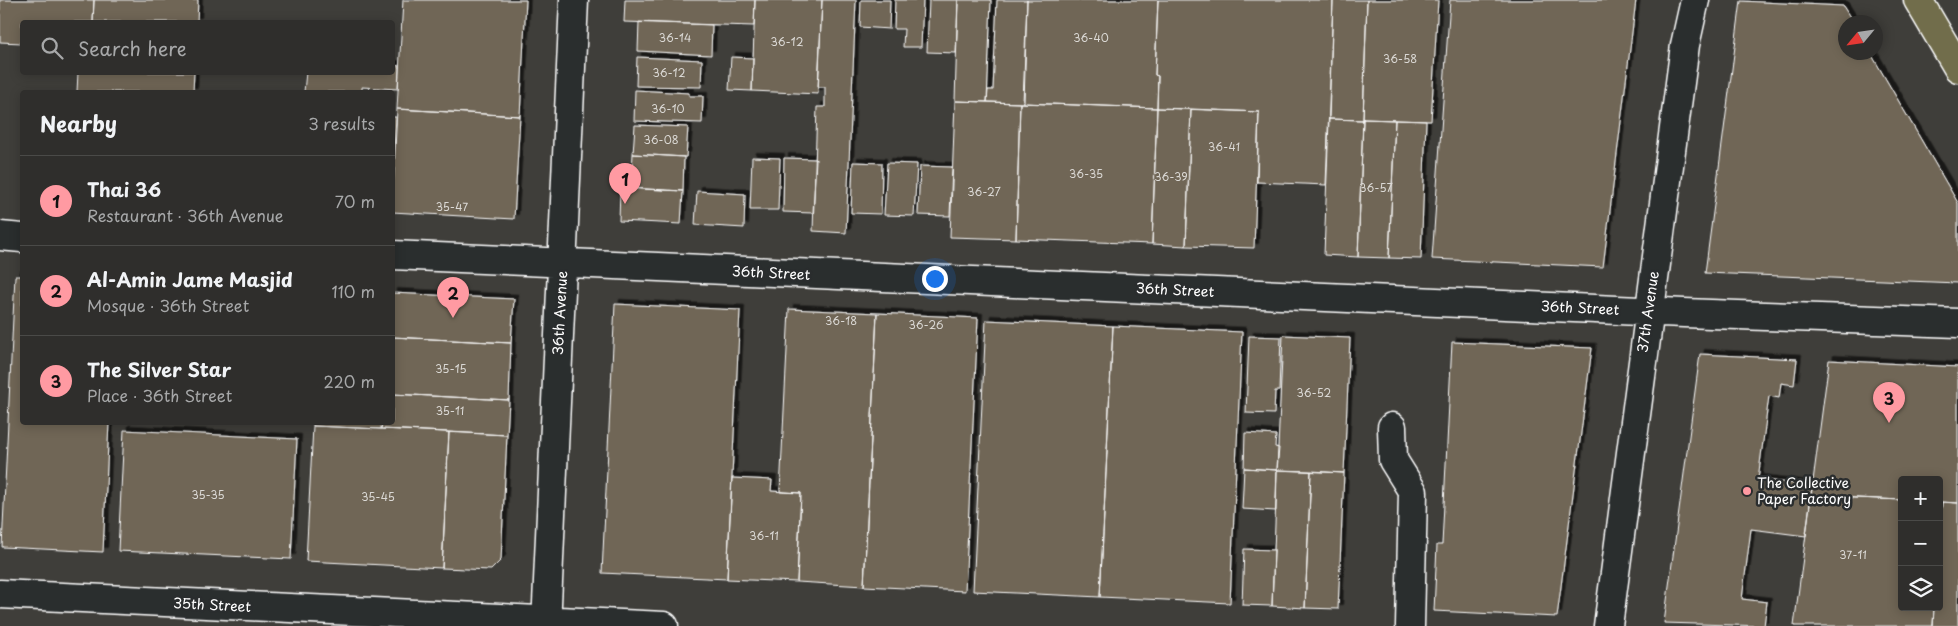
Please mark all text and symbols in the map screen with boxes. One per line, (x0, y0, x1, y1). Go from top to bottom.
north arrow (1838, 15, 1883, 60)
search box (20, 20, 395, 75)
house number: 36-14 (659, 29, 691, 46)
house number: 36-40 (1073, 29, 1109, 46)
house number: 36-12 (771, 33, 804, 50)
icon: search (38, 34, 66, 62)
text: Search here (78, 34, 187, 62)
house number: 36-58 (1383, 50, 1417, 67)
house number: 36-12 (653, 64, 686, 81)
house number: 36-10 (651, 100, 685, 117)
text: Nearby (40, 107, 117, 139)
text: 3 results (308, 111, 375, 135)
house number: 36-08 (643, 131, 679, 148)
house number: 36-41 (1208, 138, 1240, 155)
pin: 1 (609, 163, 641, 204)
house number: 36-35 (1069, 165, 1103, 182)
house number: 36-39 (1154, 168, 1188, 185)
text: Thai 36 (87, 175, 161, 203)
house number: 36-57 (1359, 179, 1393, 196)
house number: 36-27 (967, 183, 1001, 200)
text: 1 (52, 189, 60, 213)
text: 70 m (335, 189, 375, 213)
house number: 35-47 (436, 198, 468, 215)
text: Restaurant · 36th Avenue (87, 203, 284, 227)
street label: 36th Street (731, 260, 811, 285)
text: Al-Amin Jame Masjid (87, 265, 293, 293)
your location (922, 266, 948, 292)
street label: 37th Avenue (1631, 269, 1664, 354)
street label: 36th Avenue (547, 270, 572, 356)
pin: 2 (437, 277, 469, 318)
street label: 36th Street (1135, 277, 1215, 302)
text: 2 (50, 279, 62, 303)
text: 110 m (332, 279, 375, 303)
text: Mosque · 36th Street (87, 293, 249, 317)
street label: 36th Street (1540, 295, 1620, 320)
house number: 36-18 (825, 312, 857, 329)
house number: 36-26 (908, 316, 944, 333)
text: The Silver Star (87, 355, 231, 383)
house number: 35-15 (435, 360, 467, 377)
text: 3 (51, 369, 61, 393)
text: 220 m (324, 369, 375, 393)
pin: 3 (1873, 382, 1905, 423)
text: Place · 36th Street (87, 383, 232, 407)
house number: 36-52 (1297, 384, 1332, 401)
house number: 35-11 (436, 402, 464, 419)
place label: The Collective Paper Factory (1757, 472, 1851, 509)
map controls (1898, 476, 1943, 611)
button: + (1898, 476, 1943, 521)
marker: The Collective Paper Factory (1741, 485, 1753, 497)
house number: 35-35 (191, 486, 225, 503)
house number: 35-45 (361, 488, 395, 505)
button: − (1898, 521, 1943, 566)
house number: 36-11 (749, 527, 779, 544)
house number: 37-11 (1839, 546, 1867, 563)
button: layers (1898, 566, 1943, 611)
street label: 35th Street (172, 592, 252, 617)

